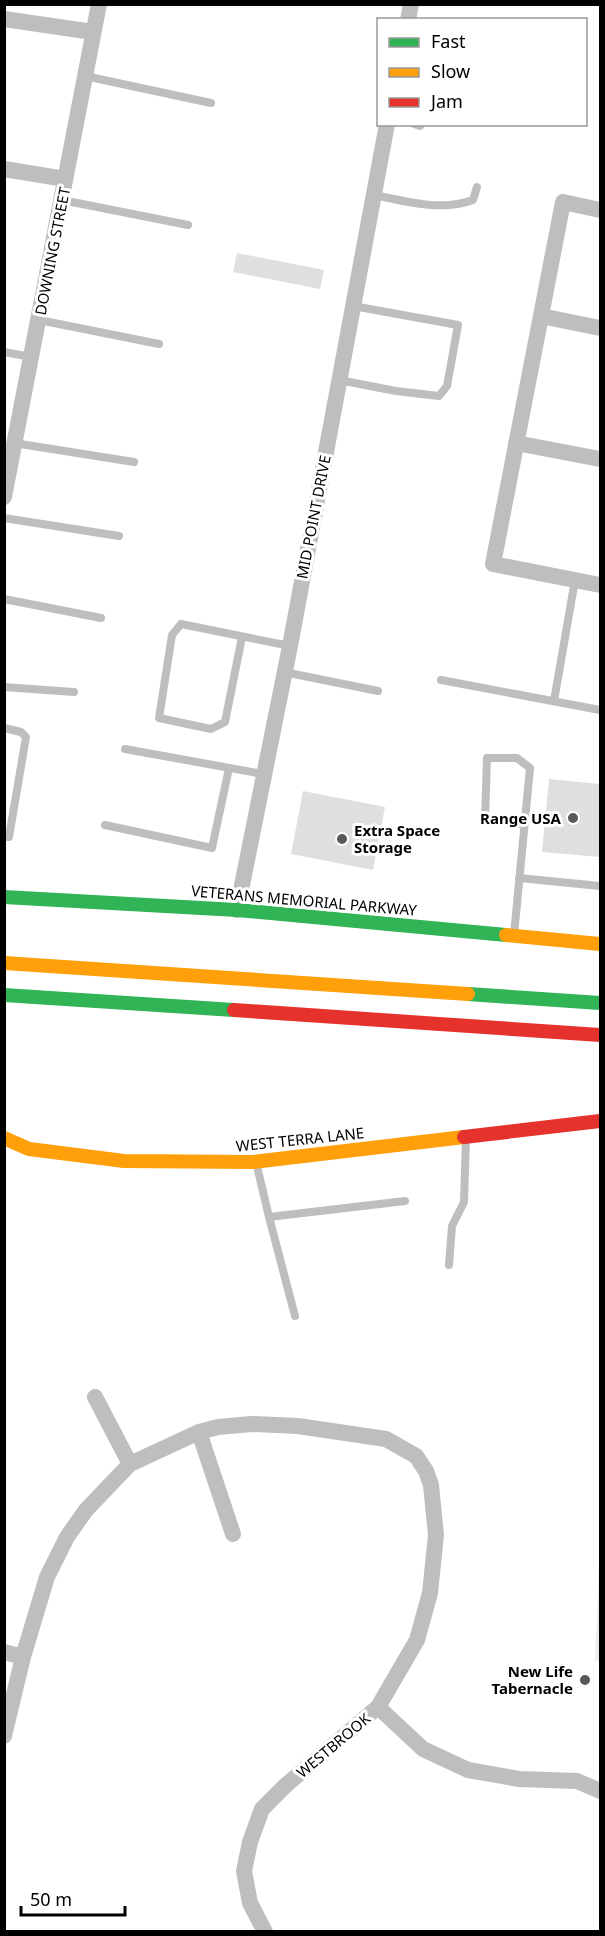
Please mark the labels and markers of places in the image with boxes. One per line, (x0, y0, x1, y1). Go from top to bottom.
place label: Range USA (480, 808, 562, 828)
marker: Range USA (566, 811, 580, 825)
place label: Extra Space Storage (354, 820, 440, 857)
marker: Extra Space Storage (335, 832, 349, 846)
place label: New Life Tabernacle (492, 1661, 573, 1698)
marker: New Life Tabernacle (578, 1673, 592, 1687)

